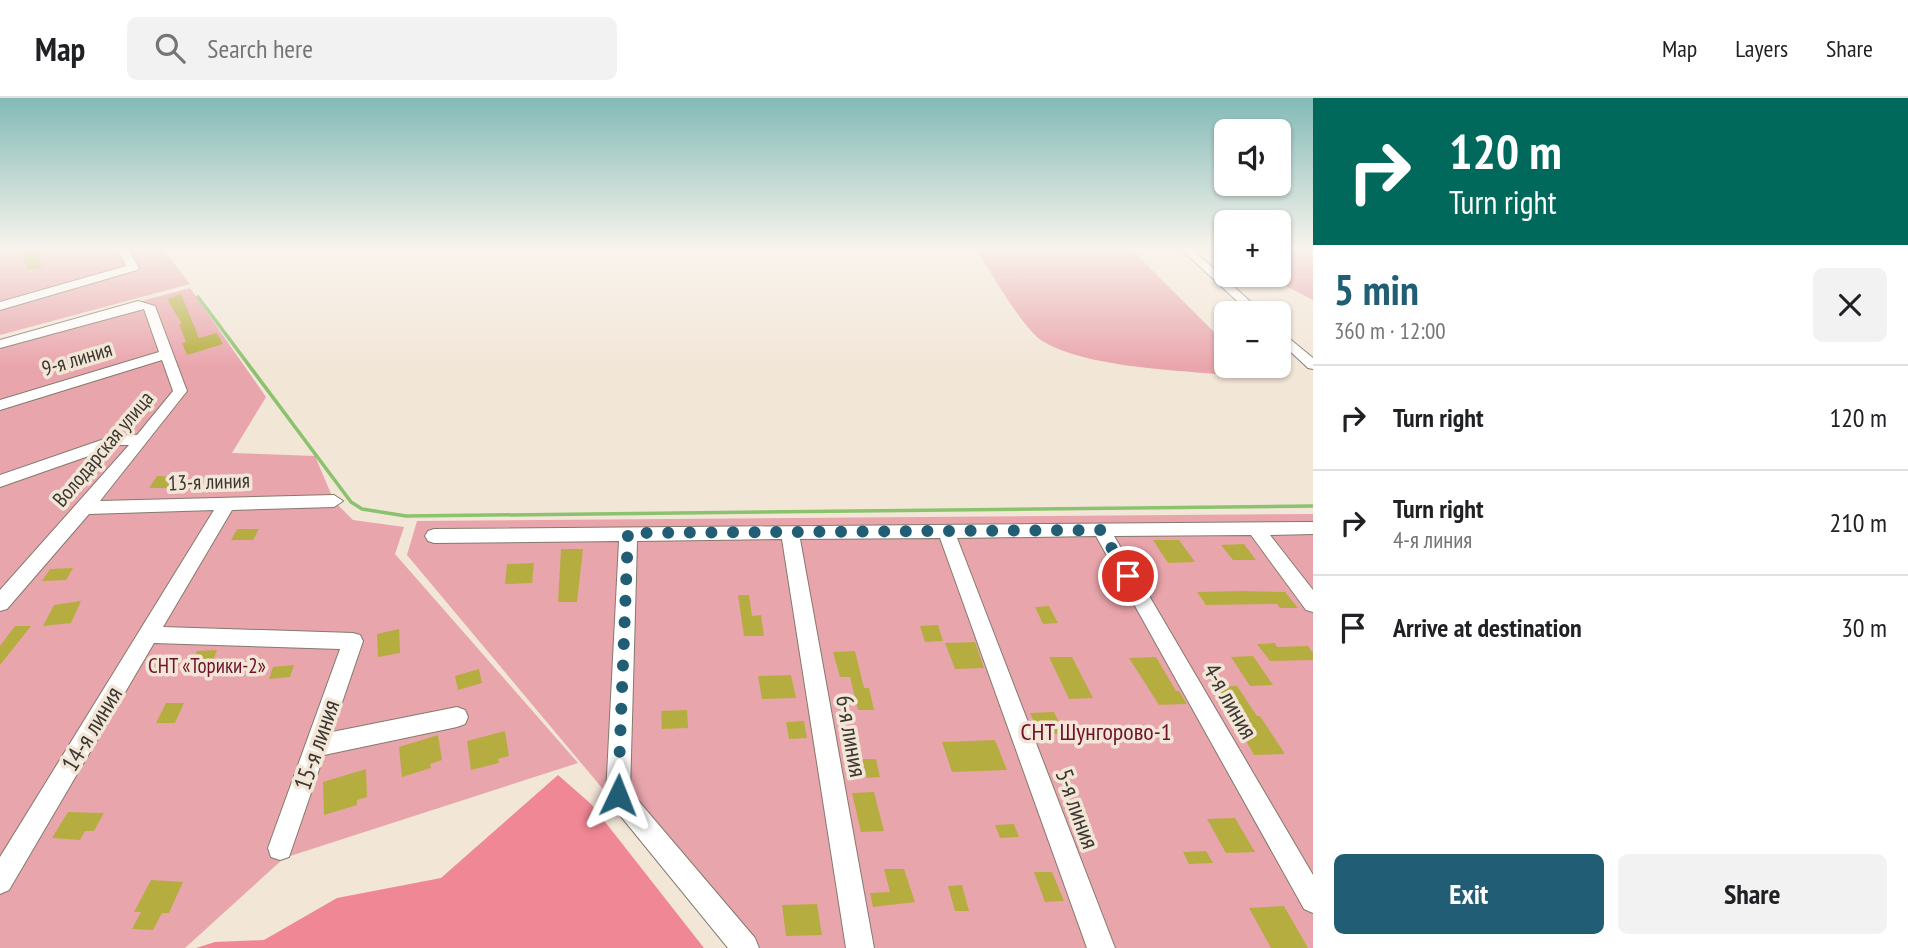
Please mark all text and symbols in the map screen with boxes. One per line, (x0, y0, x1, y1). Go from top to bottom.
search box (127, 17, 617, 80)
text: Map (35, 27, 85, 70)
icon: search (151, 29, 189, 67)
text: Search here (207, 32, 313, 65)
text: Map (1662, 33, 1697, 64)
text: Layers (1735, 33, 1788, 64)
text: Share (1826, 33, 1873, 64)
map controls (1214, 119, 1291, 378)
button: sound (1214, 119, 1291, 196)
text: 120 m (1449, 119, 1562, 183)
icon: right (1334, 126, 1425, 217)
text: Turn right (1449, 181, 1557, 223)
button: + (1214, 210, 1291, 287)
text: 5 min (1334, 262, 1419, 317)
button: close (1813, 268, 1887, 342)
button: − (1214, 301, 1291, 378)
text: 360 m · 12:00 (1334, 316, 1446, 345)
street label: 9-я линия (38, 335, 115, 382)
street label: Володарская улица (46, 385, 159, 512)
icon: right (1334, 399, 1372, 437)
text: Turn right (1393, 401, 1484, 434)
text: 120 m (1829, 401, 1887, 434)
street label: 13-я линия (168, 467, 250, 496)
text: Turn right (1393, 492, 1484, 525)
icon: right (1334, 504, 1372, 542)
text: 210 m (1829, 506, 1887, 539)
text: 4-я линия (1393, 525, 1472, 554)
pin (1098, 546, 1158, 606)
icon: arrive (1109, 557, 1147, 595)
icon: arrive (1334, 609, 1372, 647)
text: Arrive at destination (1393, 611, 1582, 644)
text: 30 m (1841, 611, 1887, 644)
park label: СНТ «Торики-2» (148, 652, 266, 679)
street label: 4-я линия (1196, 657, 1265, 744)
street label: 14-я линия (54, 681, 129, 777)
street label: 6-я линия (829, 692, 874, 779)
street label: 15-я линия (287, 696, 346, 794)
park label: СНТ Шунгорово-1 (1021, 716, 1171, 747)
position arrow (581, 758, 655, 832)
street label: 5-я линия (1049, 765, 1106, 853)
button: Exit (1334, 854, 1604, 934)
button: Share (1618, 854, 1887, 934)

